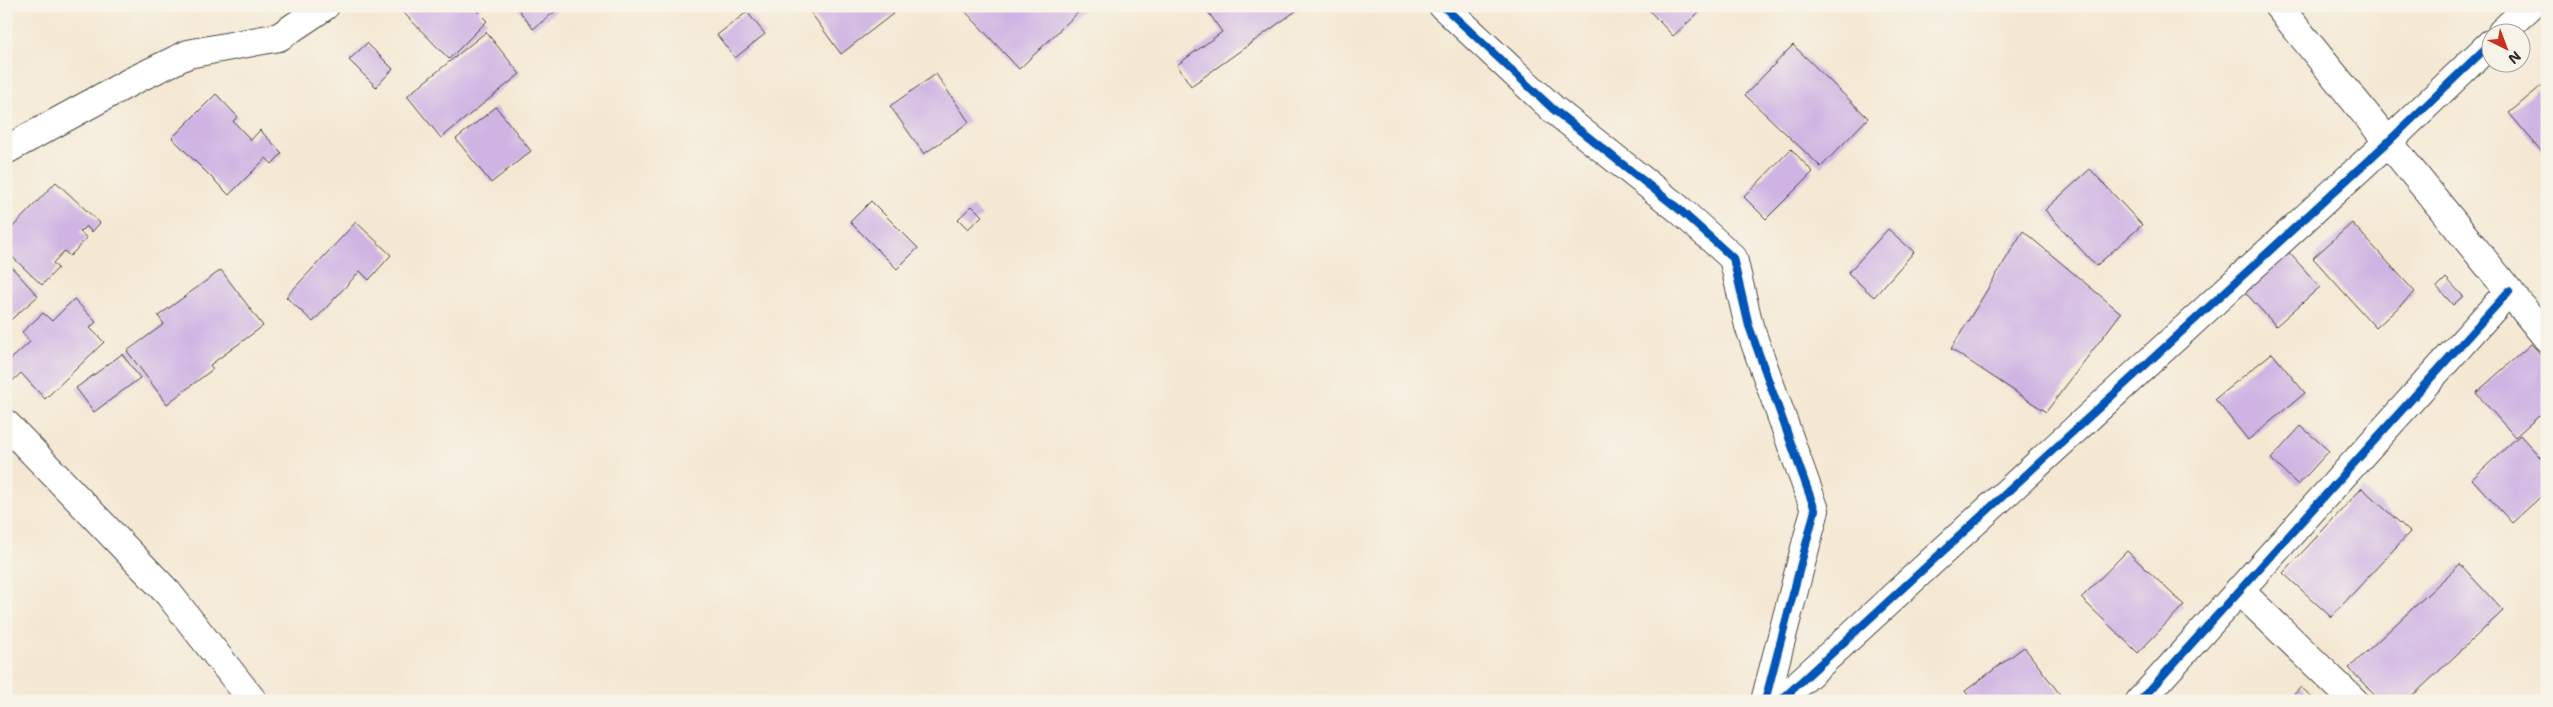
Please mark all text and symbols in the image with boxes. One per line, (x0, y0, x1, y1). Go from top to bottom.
north arrow (2480, 22, 2530, 72)
text: N (2505, 47, 2525, 68)

